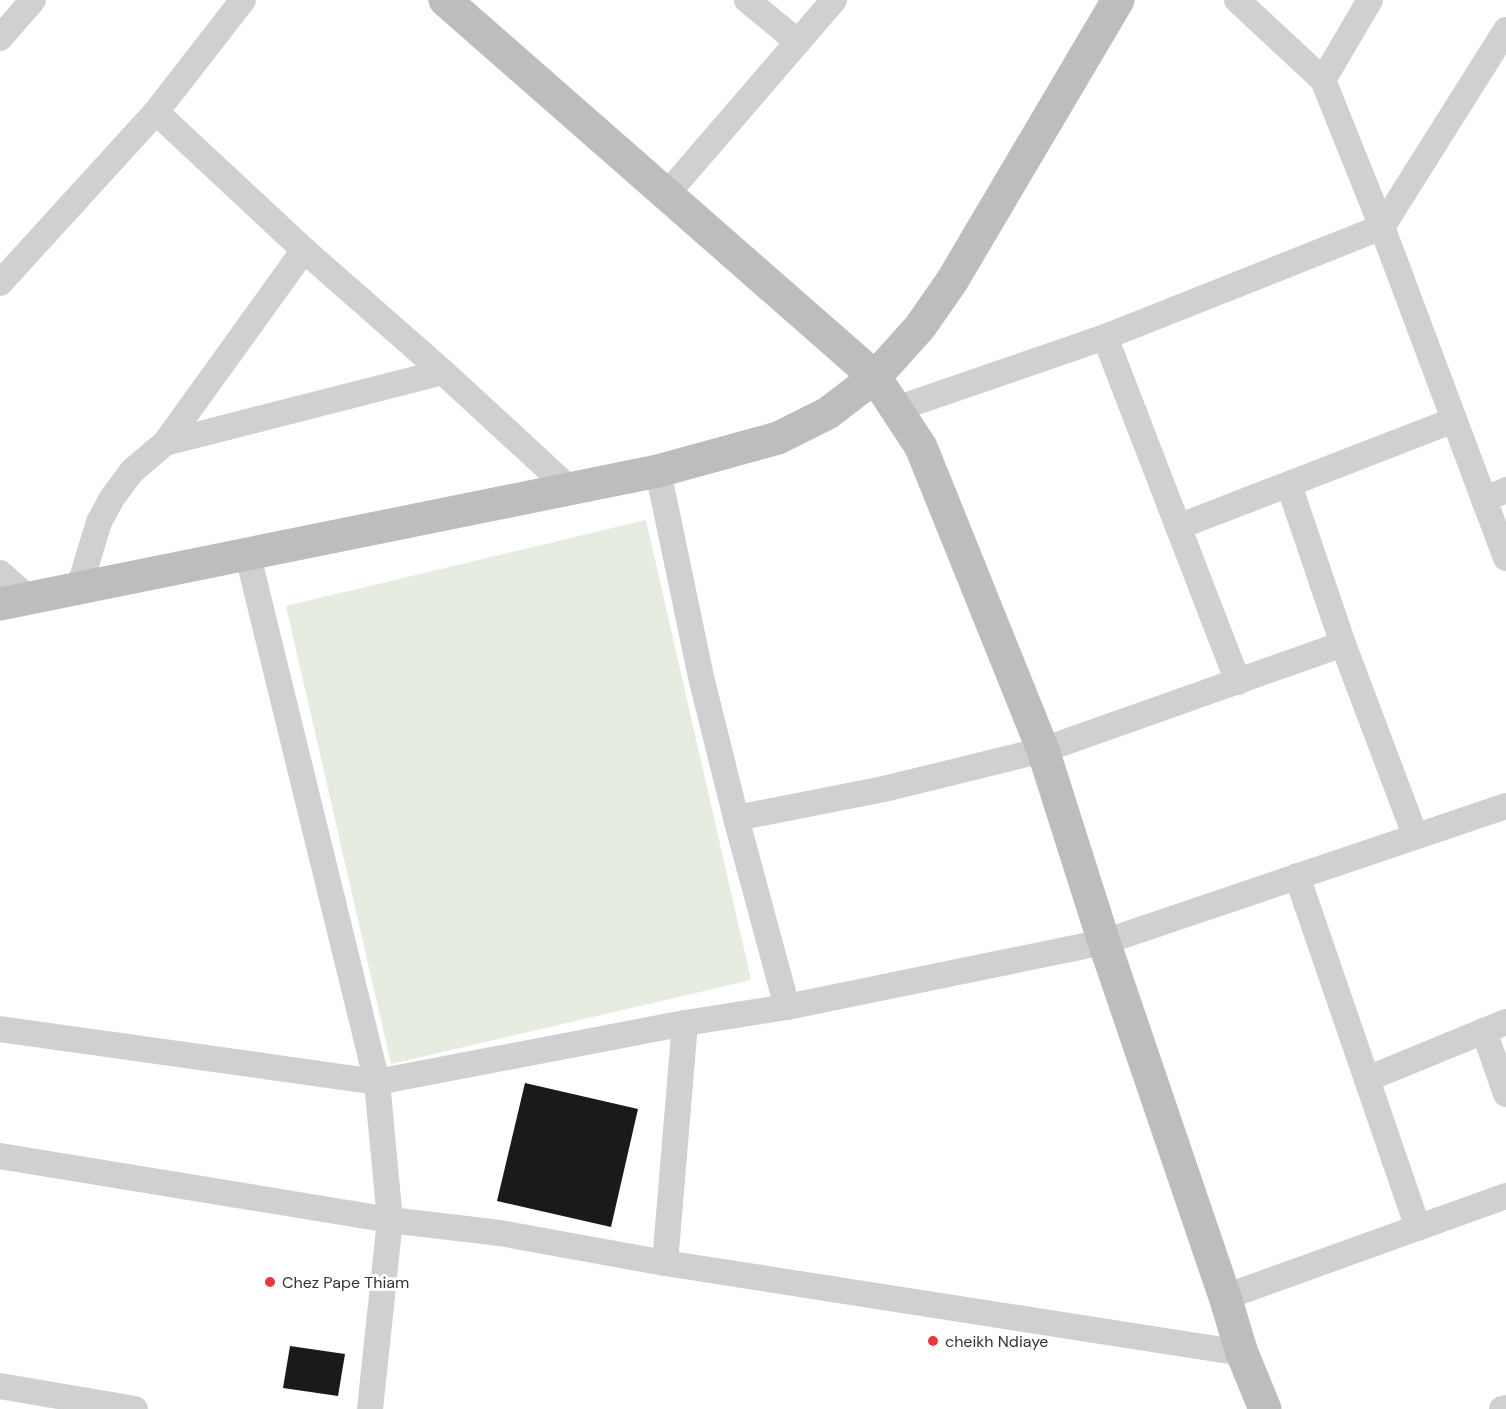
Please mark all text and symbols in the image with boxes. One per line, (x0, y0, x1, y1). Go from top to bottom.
place label: Chez Pape Thiam (282, 1272, 409, 1293)
marker: Chez Pape Thiam (263, 1275, 277, 1289)
place label: cheikh Ndiaye (945, 1331, 1048, 1352)
marker: cheikh Ndiaye (926, 1334, 940, 1348)

